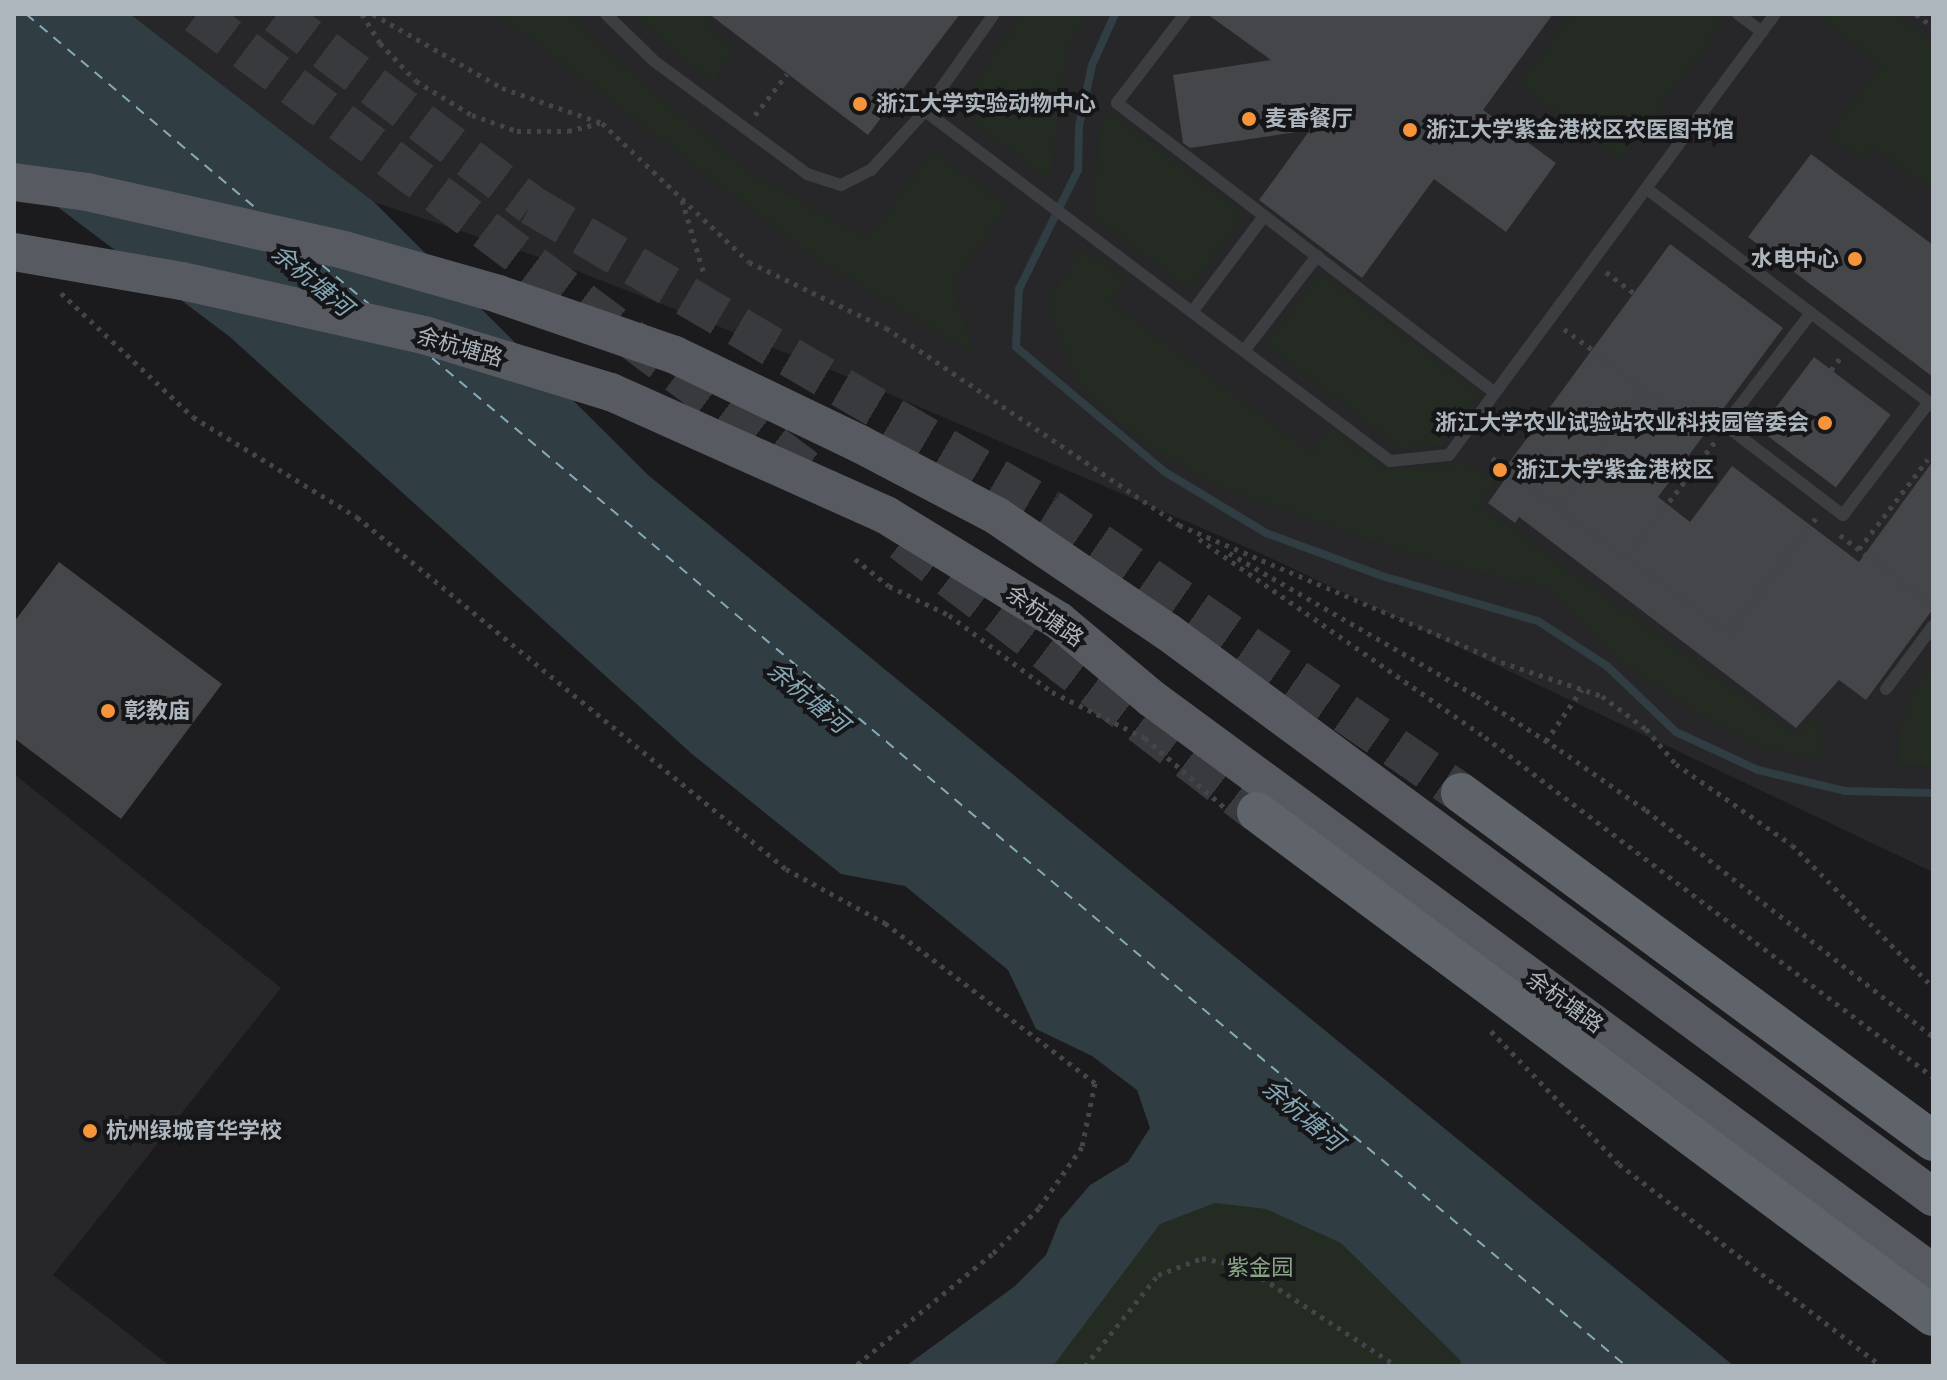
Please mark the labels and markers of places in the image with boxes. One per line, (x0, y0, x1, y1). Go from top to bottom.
place label: 浙江大学实验动物中心 (876, 91, 1096, 117)
marker: 浙江大学实验动物中心 (851, 95, 869, 113)
place label: 麦香餐厅 (1265, 106, 1353, 132)
marker: 麦香餐厅 (1240, 110, 1258, 128)
place label: 浙江大学紫金港校区农医图书馆 (1426, 117, 1734, 143)
marker: 浙江大学紫金港校区农医图书馆 (1401, 121, 1419, 139)
place label: 水电中心 (1751, 246, 1839, 272)
marker: 水电中心 (1846, 250, 1864, 268)
place label: 浙江大学农业试验站农业科技园管委会 (1435, 410, 1809, 436)
marker: 浙江大学农业试验站农业科技园管委会 (1816, 414, 1834, 432)
place label: 浙江大学紫金港校区 (1516, 457, 1714, 483)
marker: 浙江大学紫金港校区 (1491, 461, 1509, 479)
place label: 彰教庙 (124, 698, 190, 724)
marker: 彰教庙 (99, 702, 117, 720)
place label: 杭州绿城育华学校 (106, 1118, 282, 1144)
marker: 杭州绿城育华学校 (81, 1122, 99, 1140)

